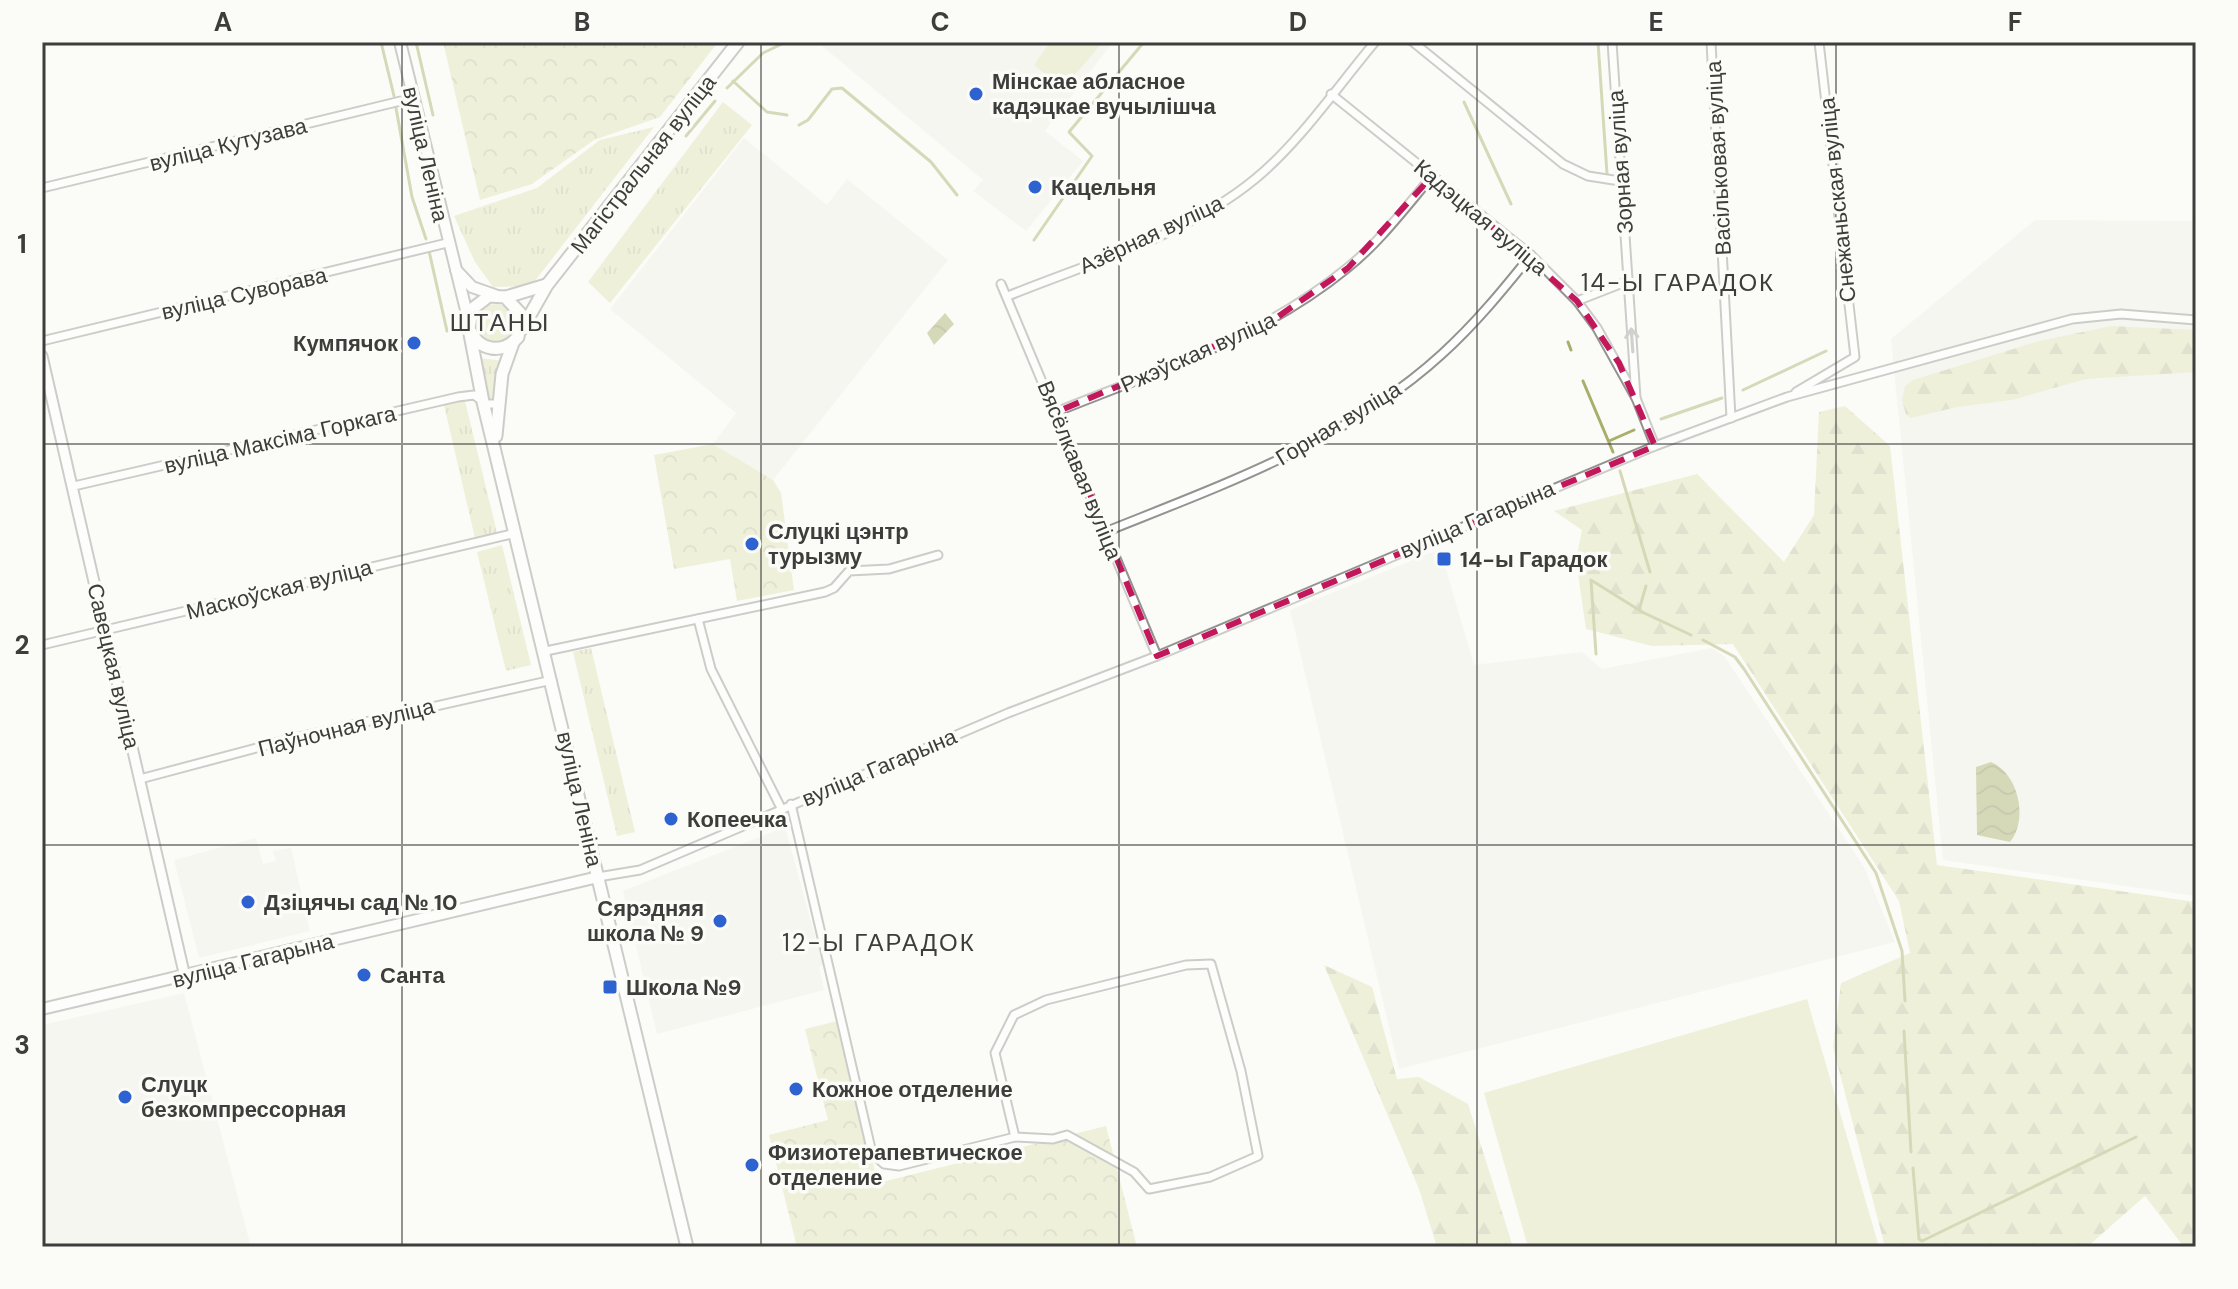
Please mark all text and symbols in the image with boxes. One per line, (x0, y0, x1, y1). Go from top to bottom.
text: A (214, 5, 232, 39)
text: B (574, 5, 590, 39)
text: C (930, 5, 950, 39)
text: D (1289, 5, 1307, 39)
text: E (1648, 5, 1664, 39)
text: F (2008, 5, 2022, 39)
street label: Васільковая вуліца (1699, 59, 1738, 256)
place label: Мінскае абласное кадэцкае вучылішча (992, 67, 1217, 121)
street label: Магістральная вуліца (564, 68, 723, 260)
street label: вуліца Леніна (396, 84, 455, 225)
marker: Мінскае абласное кадэцкае вучылішча (967, 85, 985, 103)
street label: Зорная вуліца (1601, 88, 1640, 235)
street label: Снежаньская вуліца (1812, 95, 1863, 304)
street label: вуліца Кутузава (146, 111, 311, 178)
street label: Кадэцкая вуліца (1408, 153, 1554, 282)
place label: Кацельня (1051, 173, 1156, 202)
marker: Кацельня (1026, 178, 1044, 196)
street label: Азёрная вуліца (1075, 188, 1229, 280)
text: 1 (17, 227, 27, 261)
street label: вуліца Суворава (159, 260, 330, 327)
district label: 14-Ы ГАРАДОК (1581, 267, 1775, 298)
street label: Ржэўская вуліца (1116, 305, 1281, 400)
district label: ШТАНЫ (450, 307, 550, 338)
one-way arrow (1624, 327, 1639, 354)
place label: Кумпячок (293, 329, 399, 358)
marker: Кумпячок (405, 334, 423, 352)
street label: Горная вуліца (1270, 374, 1407, 472)
street label: Вясёлкавая вуліца (1030, 376, 1129, 565)
street label: вуліца Максіма Горкага (161, 399, 400, 480)
street label: вуліца Гагарына (1395, 474, 1560, 565)
place label: Слуцкі цэнтр турызму (768, 517, 909, 571)
marker: Слуцкі цэнтр турызму (743, 535, 761, 553)
place label: 14-ы Гарадок (1460, 545, 1608, 574)
marker: 14-ы Гарадок (1435, 550, 1453, 568)
street label: Маскоўская вуліца (183, 552, 376, 627)
street label: Савецкая вуліца (80, 580, 147, 752)
text: 2 (14, 628, 30, 662)
street label: Паўночная вуліца (255, 691, 438, 763)
street label: вуліца Гагарына (797, 722, 962, 813)
street label: вуліца Леніна (550, 729, 609, 870)
place label: Копеечка (687, 805, 788, 834)
marker: Копеечка (662, 810, 680, 828)
place label: Дзіцячы сад № 10 (264, 888, 457, 917)
marker: Дзіцячы сад № 10 (239, 893, 257, 911)
place label: Сярэдняя школа № 9 (587, 894, 704, 948)
marker: Сярэдняя школа № 9 (711, 912, 729, 930)
street label: вуліца Гагарына (169, 926, 338, 995)
district label: 12-Ы ГАРАДОК (782, 927, 976, 958)
place label: Санта (380, 961, 445, 990)
marker: Санта (355, 966, 373, 984)
place label: Школа №9 (626, 973, 742, 1002)
marker: Школа №9 (601, 978, 619, 996)
text: 3 (14, 1028, 30, 1062)
place label: Слуцк безкомпрессорная (141, 1070, 346, 1124)
place label: Кожное отделение (812, 1075, 1013, 1104)
marker: Кожное отделение (787, 1080, 805, 1098)
marker: Слуцк безкомпрессорная (116, 1088, 134, 1106)
place label: Физиотерапевтическое отделение (768, 1138, 1023, 1192)
marker: Физиотерапевтическое отделение (743, 1156, 761, 1174)

